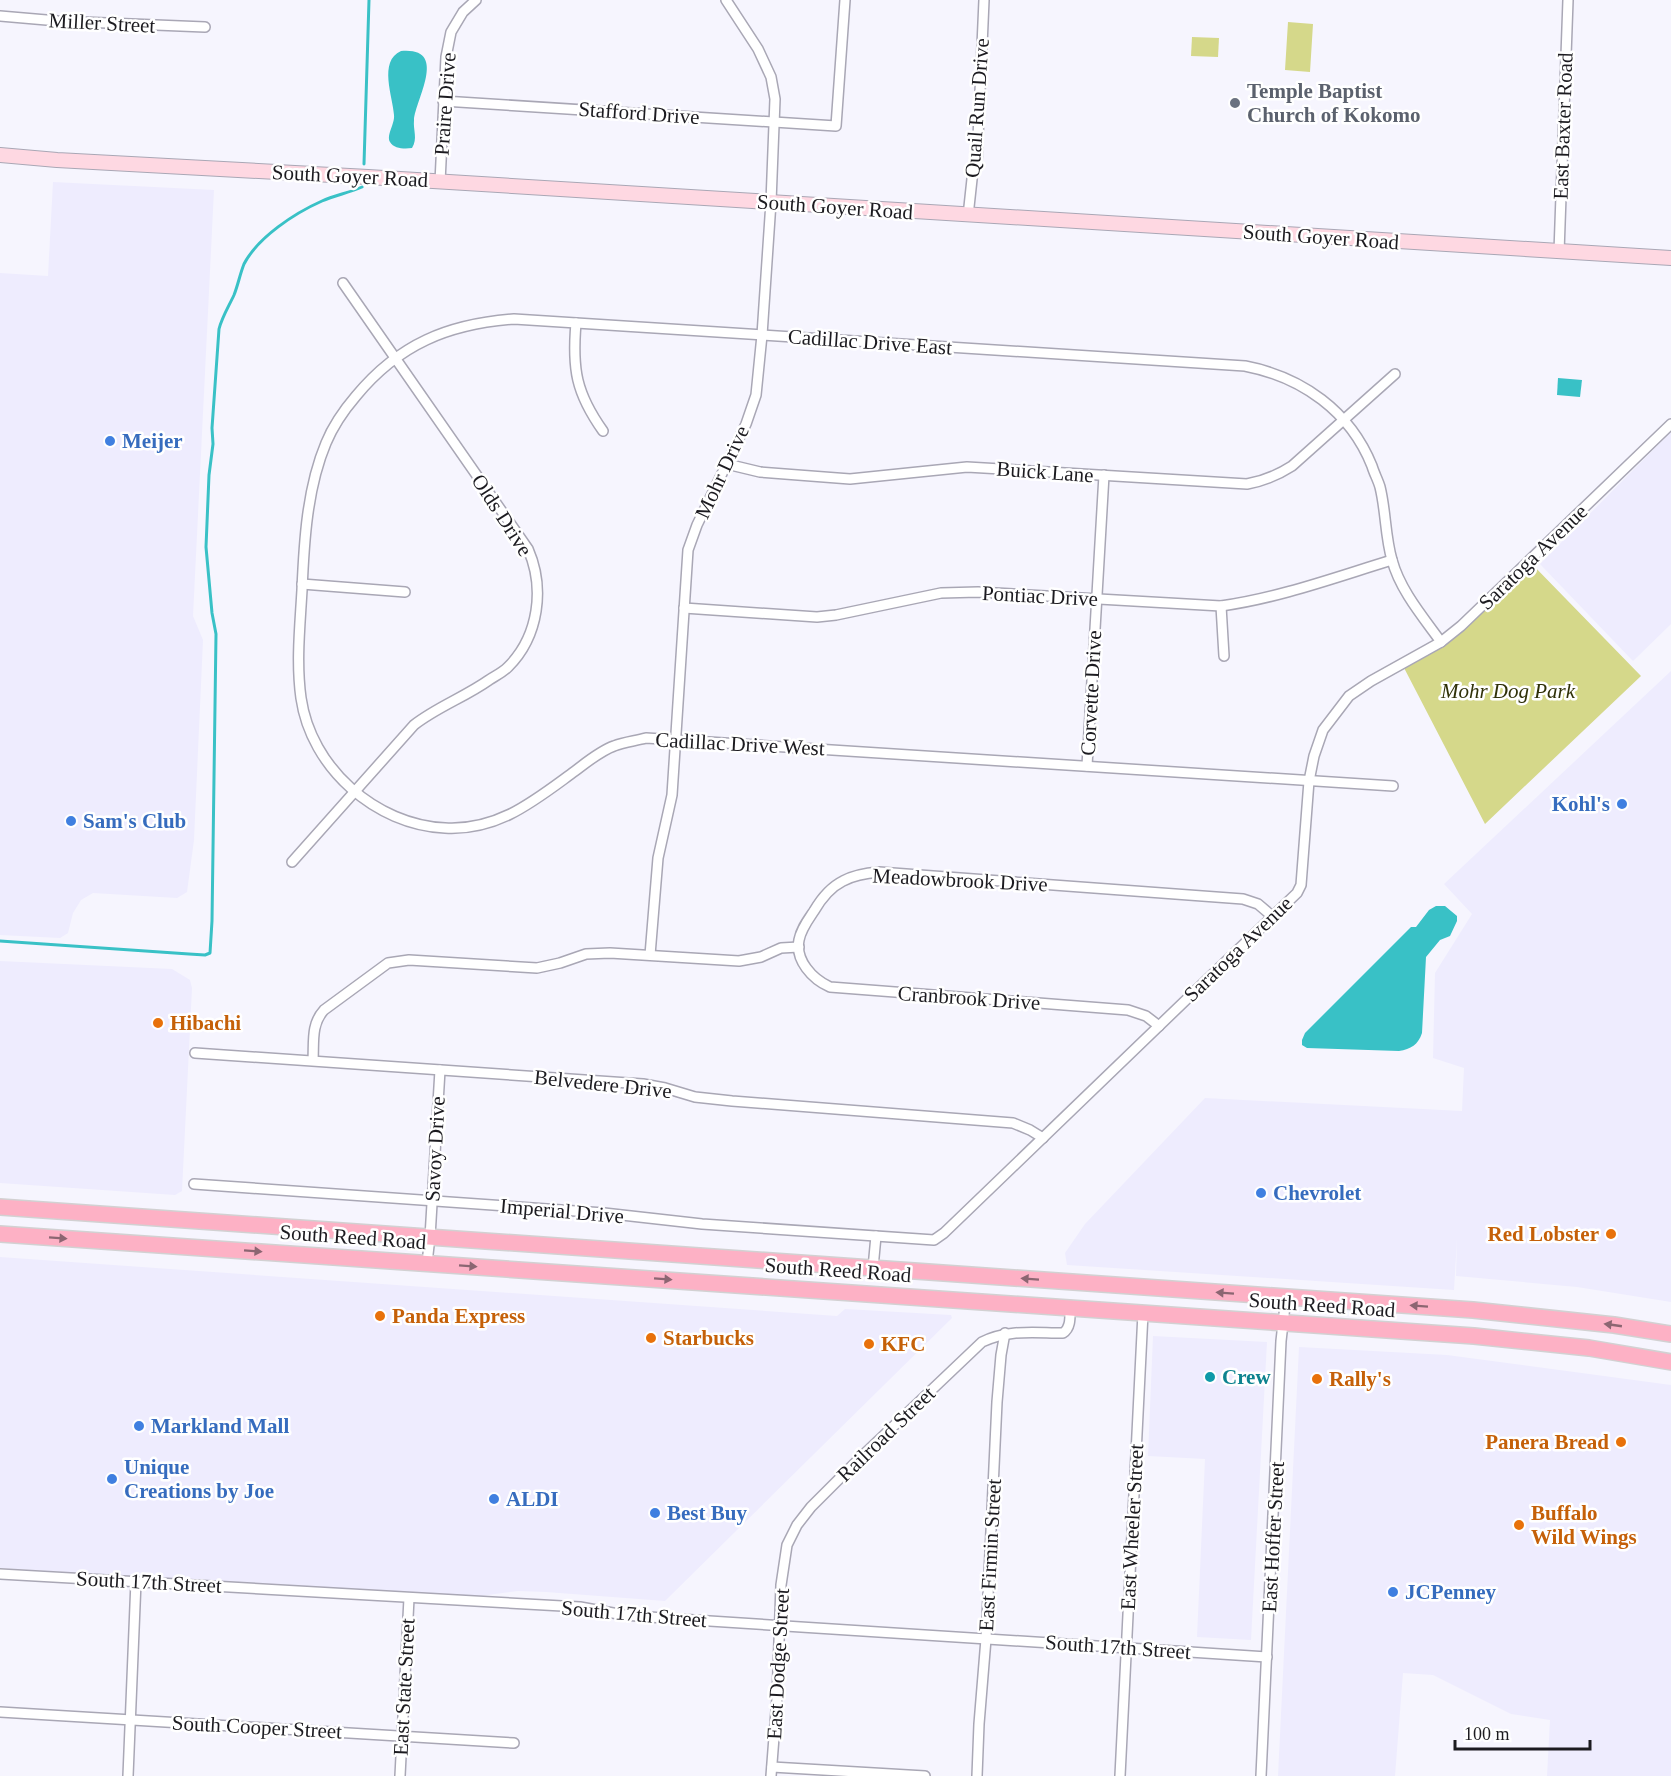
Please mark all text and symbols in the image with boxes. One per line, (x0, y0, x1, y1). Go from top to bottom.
street label: Miller Street (48, 8, 156, 38)
street label: Quail Run Drive (960, 37, 994, 179)
street label: Praire Drive (429, 52, 461, 156)
street label: East Baxter Road (1548, 52, 1578, 200)
place label: Temple Baptist Church of Kokomo (1247, 79, 1420, 127)
marker: Temple Baptist Church of Kokomo (1228, 96, 1242, 110)
street label: Stafford Drive (578, 97, 700, 129)
street label: South Goyer Road (271, 160, 429, 192)
street label: South Goyer Road (756, 190, 914, 224)
street label: South Goyer Road (1242, 220, 1400, 254)
street label: Cadillac Drive East (787, 324, 953, 360)
street label: Mohr Drive (690, 422, 754, 522)
place label: Meijer (122, 429, 183, 453)
marker: Meijer (103, 434, 117, 448)
street label: Buick Lane (996, 457, 1094, 487)
street label: Olds Drive (467, 470, 537, 560)
street label: Saratoga Avenue (1474, 499, 1592, 615)
street label: Pontiac Drive (981, 581, 1099, 611)
street label: Corvette Drive (1076, 630, 1106, 756)
park label: Mohr Dog Park (1440, 679, 1576, 703)
street label: Cadillac Drive West (655, 728, 825, 760)
place label: Kohl's (1552, 792, 1610, 816)
marker: Kohl's (1615, 797, 1629, 811)
place label: Sam's Club (83, 809, 186, 833)
marker: Sam's Club (64, 814, 78, 828)
street label: Meadowbrook Drive (872, 863, 1048, 897)
street label: Saratoga Avenue (1179, 891, 1297, 1007)
street label: Cranbrook Drive (897, 981, 1041, 1015)
place label: Hibachi (170, 1011, 241, 1035)
marker: Hibachi (151, 1016, 165, 1030)
street label: Belvedere Drive (533, 1065, 673, 1103)
street label: Savoy Drive (420, 1096, 450, 1202)
place label: Chevrolet (1273, 1181, 1361, 1205)
marker: Chevrolet (1254, 1186, 1268, 1200)
street label: Imperial Drive (499, 1194, 625, 1228)
street label: South Reed Road (279, 1220, 428, 1254)
place label: Red Lobster (1488, 1222, 1599, 1246)
marker: Red Lobster (1604, 1227, 1618, 1241)
one-way arrow (49, 1233, 68, 1242)
one-way arrow (243, 1246, 262, 1256)
street label: South Reed Road (764, 1253, 913, 1287)
one-way arrow (459, 1261, 478, 1271)
one-way arrow (1021, 1274, 1040, 1284)
one-way arrow (653, 1275, 672, 1284)
one-way arrow (1215, 1288, 1234, 1298)
street label: South Reed Road (1248, 1288, 1397, 1322)
one-way arrow (1410, 1301, 1429, 1311)
place label: Panda Express (392, 1304, 525, 1328)
marker: Panda Express (373, 1309, 387, 1323)
one-way arrow (1604, 1321, 1623, 1330)
place label: Starbucks (663, 1326, 754, 1350)
marker: Starbucks (644, 1331, 658, 1345)
place label: KFC (881, 1332, 925, 1356)
marker: KFC (862, 1337, 876, 1351)
place label: Crew (1222, 1365, 1271, 1389)
place label: Rally's (1329, 1367, 1391, 1391)
marker: Crew (1203, 1370, 1217, 1384)
marker: Rally's (1310, 1372, 1324, 1386)
street label: Railroad Street (832, 1381, 940, 1487)
place label: Markland Mall (151, 1414, 289, 1438)
marker: Markland Mall (132, 1419, 146, 1433)
place label: Panera Bread (1485, 1430, 1609, 1454)
marker: Panera Bread (1614, 1435, 1628, 1449)
street label: East Wheeler Street (1116, 1443, 1148, 1611)
place label: Unique Creations by Joe (124, 1455, 274, 1503)
street label: East Hoffer Street (1257, 1461, 1289, 1613)
marker: Unique Creations by Joe (105, 1472, 119, 1486)
street label: East Firmin Street (974, 1478, 1006, 1632)
place label: ALDI (506, 1487, 559, 1511)
marker: ALDI (487, 1492, 501, 1506)
place label: Best Buy (667, 1501, 747, 1525)
place label: Buffalo Wild Wings (1531, 1501, 1637, 1549)
marker: Best Buy (648, 1506, 662, 1520)
marker: Buffalo Wild Wings (1512, 1518, 1526, 1532)
street label: South 17th Street (76, 1566, 223, 1598)
place label: JCPenney (1405, 1580, 1496, 1604)
marker: JCPenney (1386, 1585, 1400, 1599)
street label: East Dodge Street (762, 1587, 794, 1740)
street label: South 17th Street (560, 1596, 708, 1632)
street label: East State Street (388, 1617, 420, 1756)
street label: South 17th Street (1044, 1630, 1192, 1664)
street label: South Cooper Street (171, 1711, 343, 1743)
scale bar (1455, 1713, 1590, 1751)
text: 100 m (1464, 1724, 1510, 1744)

